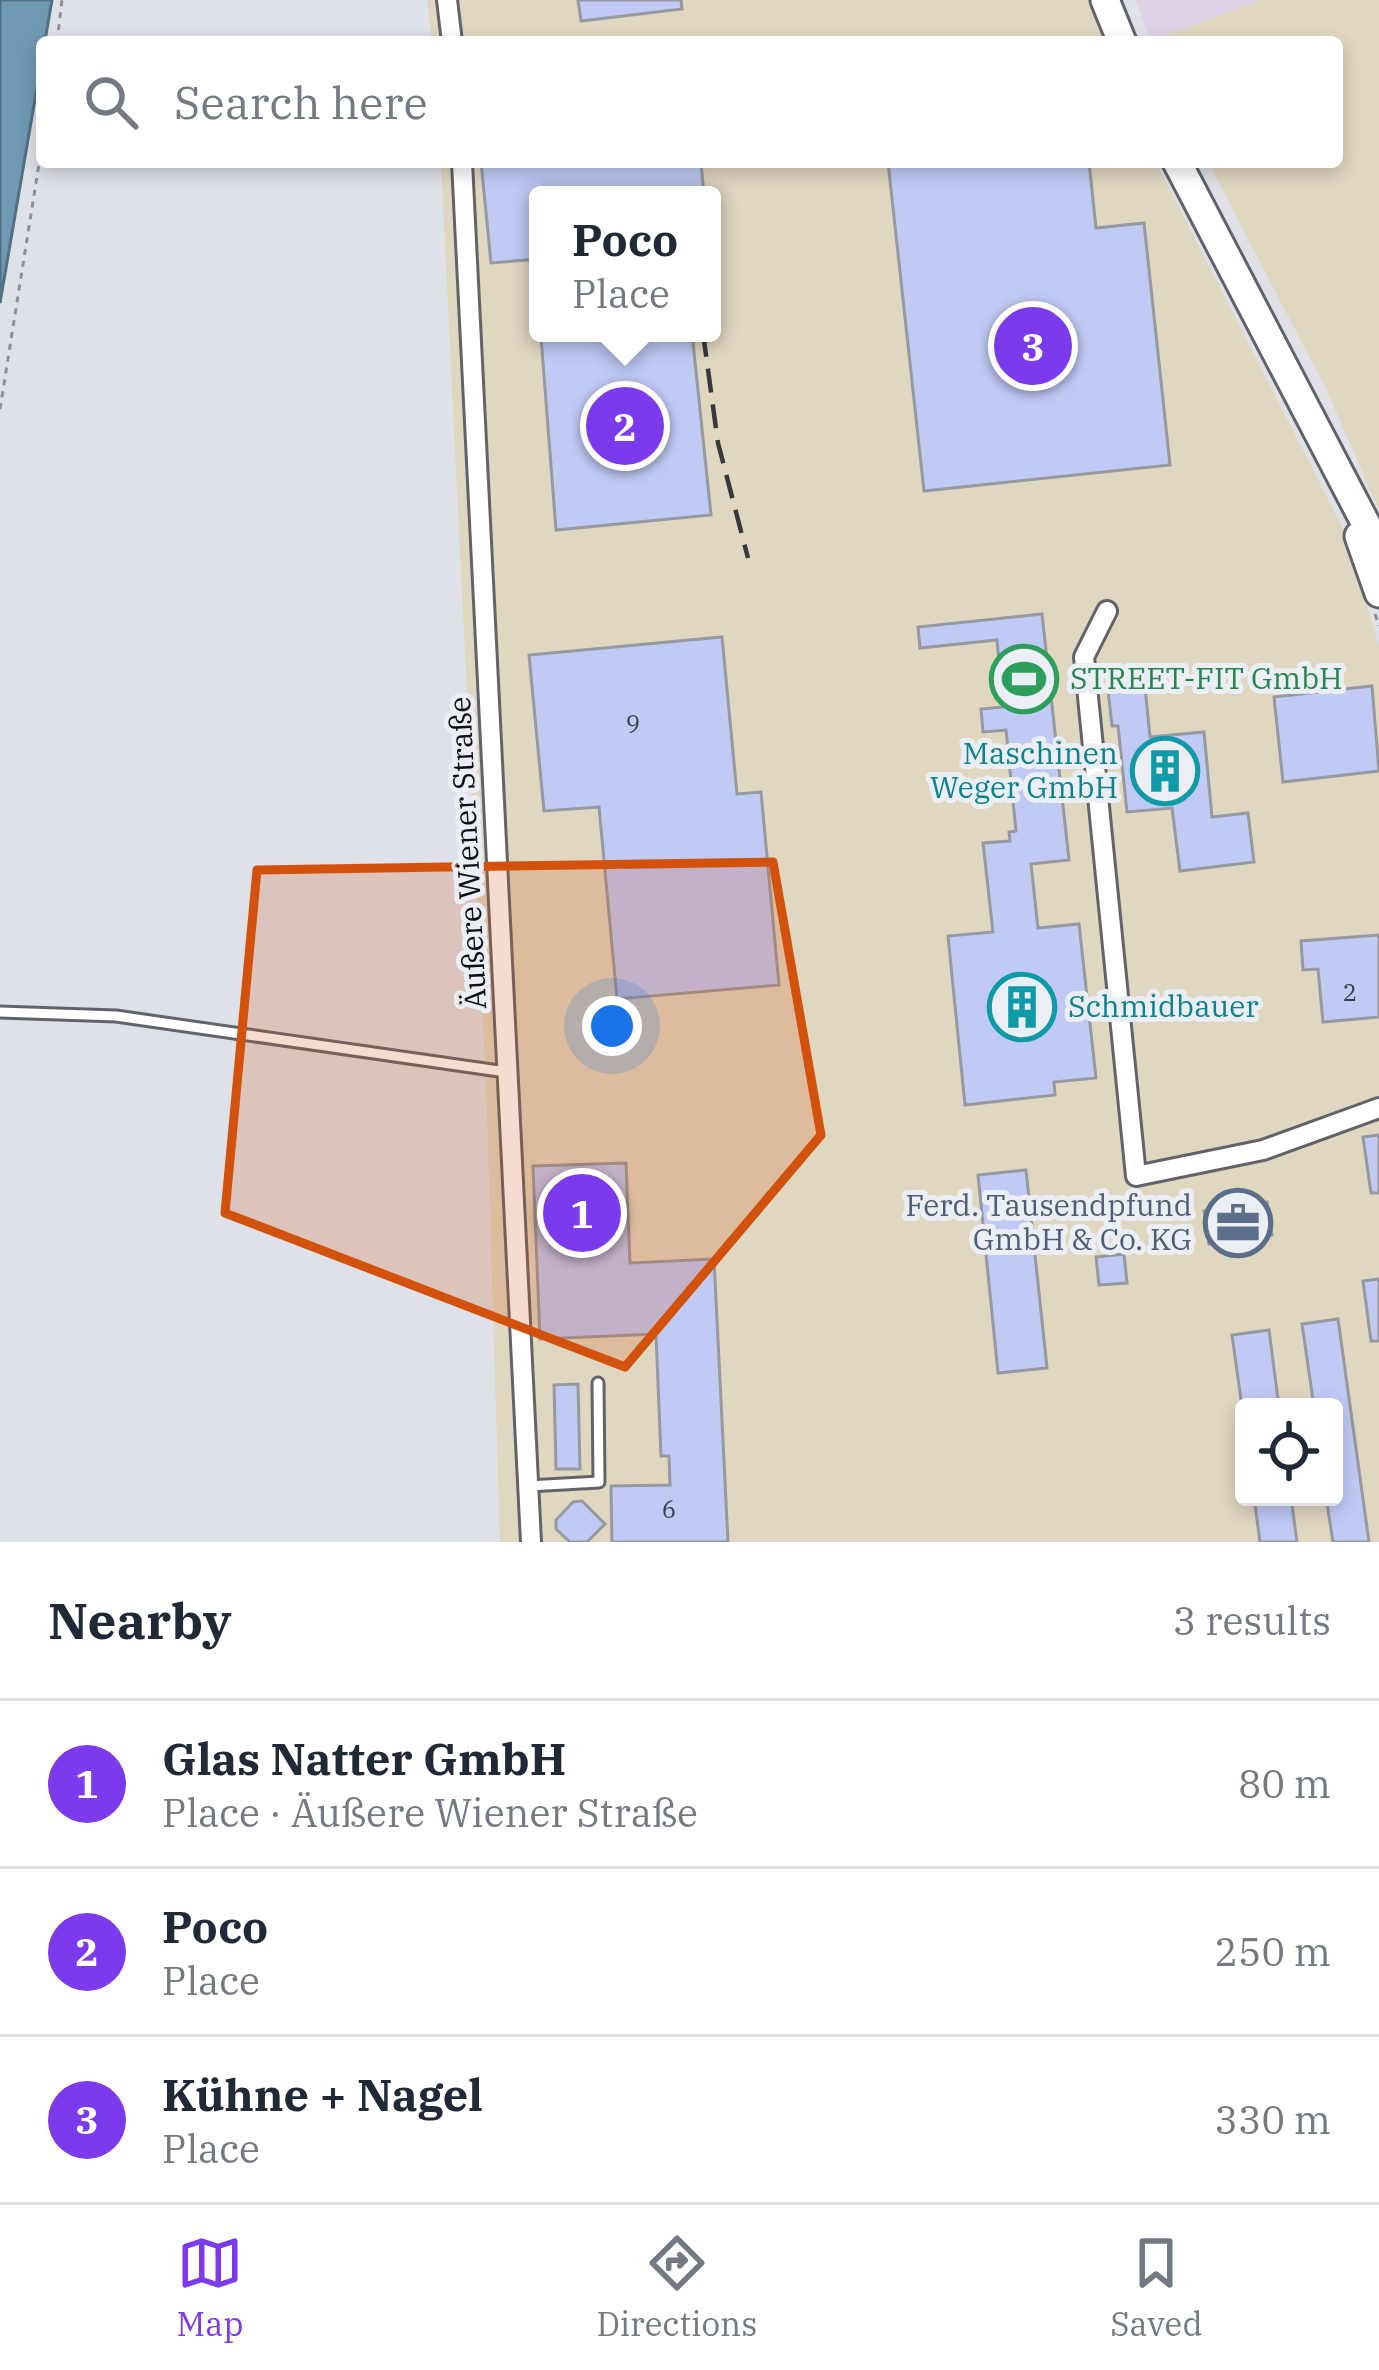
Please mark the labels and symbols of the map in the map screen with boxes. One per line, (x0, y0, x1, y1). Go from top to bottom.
pin: 3 (994, 301, 1072, 391)
pin: 2 (586, 381, 664, 471)
sports icon: STREET-FIT GmbH (989, 644, 1059, 714)
place label: STREET-FIT GmbH (1070, 658, 1343, 697)
street label: Äußere Wiener Straße (439, 696, 494, 1010)
house number: 9 (626, 707, 640, 739)
place label: Maschinen Weger GmbH (930, 733, 1118, 806)
building icon: Maschinen Weger GmbH (1130, 736, 1200, 806)
building icon: Schmidbauer (987, 972, 1057, 1042)
house number: 2 (1343, 976, 1357, 1008)
place label: Schmidbauer (1068, 986, 1259, 1025)
your location (582, 996, 642, 1056)
pin: 1 (543, 1168, 621, 1258)
place label: Ferd. Tausendpfund GmbH & Co. KG (906, 1185, 1192, 1258)
office icon: Ferd. Tausendpfund GmbH & Co. KG (1203, 1188, 1273, 1258)
house number: 6 (662, 1493, 676, 1525)

